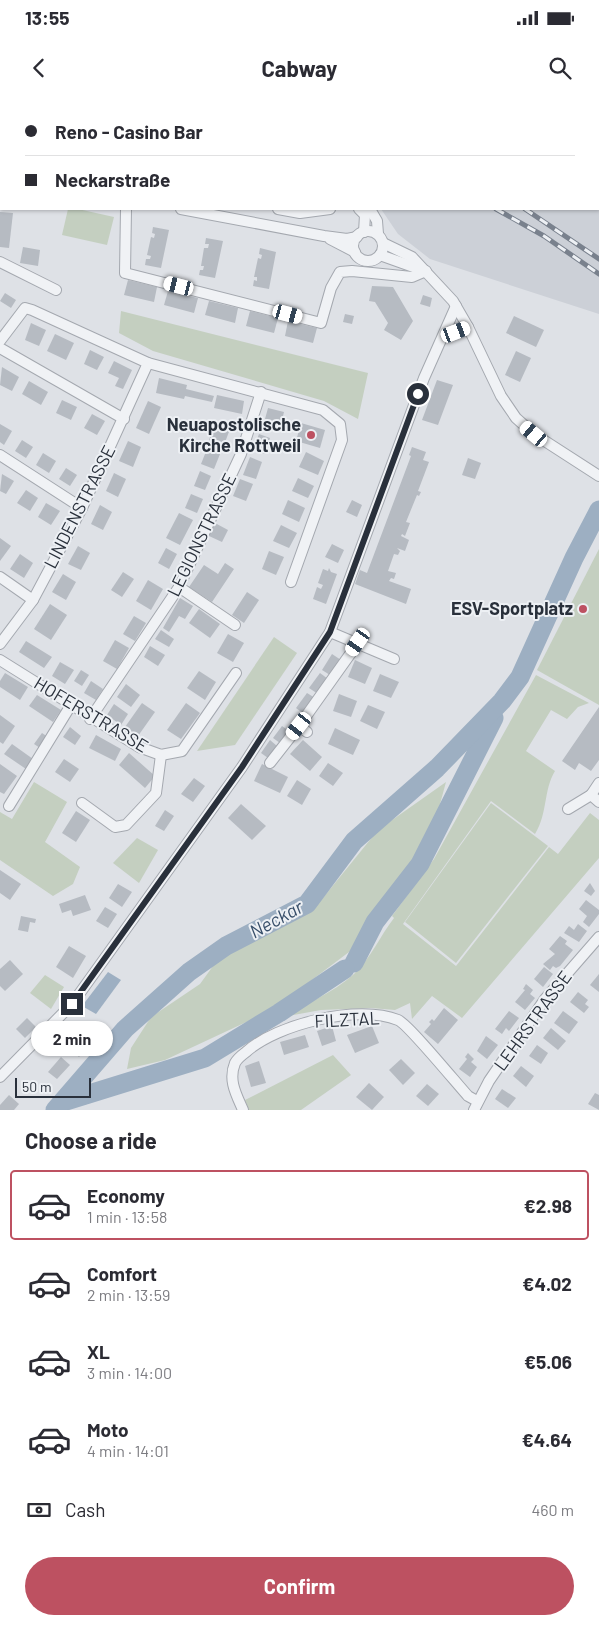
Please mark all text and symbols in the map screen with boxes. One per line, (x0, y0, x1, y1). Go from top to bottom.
text: 13:55 (25, 6, 69, 29)
icon: back (25, 54, 53, 82)
icon: search (546, 54, 574, 82)
text: Cabway (262, 55, 337, 81)
text: Reno - Casino Bar (55, 120, 203, 143)
text: Neckarstraße (55, 168, 170, 191)
car (162, 275, 195, 297)
car (271, 303, 304, 325)
car (439, 320, 472, 344)
route start (407, 383, 429, 405)
place label: Neuapostolische Kirche Rottweil (167, 413, 301, 456)
car (517, 419, 550, 449)
marker: Neuapostolische Kirche Rottweil (305, 429, 317, 441)
street label: LINDENSTRASSE (39, 441, 120, 572)
street label: LEGIONSTRASSE (162, 469, 240, 600)
place label: ESV-Sportplatz (451, 597, 573, 619)
marker: ESV-Sportplatz (577, 603, 589, 615)
car (343, 625, 372, 659)
street label: HOFERSTRASSE (30, 671, 153, 757)
car (283, 710, 314, 742)
water label: Neckar (245, 894, 308, 943)
street label: LEHRSTRASSE (489, 966, 576, 1075)
route end (61, 993, 83, 1015)
street label: FILZTAL (314, 1006, 380, 1032)
callout: 2 min (31, 1022, 113, 1056)
text: 2 min (53, 1029, 91, 1048)
scale bar (15, 1075, 91, 1098)
text: 50 m (22, 1078, 51, 1095)
text: Choose a ride (25, 1127, 157, 1153)
icon: car (27, 1183, 72, 1228)
text: Economy (87, 1184, 165, 1207)
text: €2.98 (524, 1194, 572, 1217)
text: 1 min · 13:58 (87, 1207, 167, 1226)
icon: car (27, 1261, 72, 1306)
text: Comfort (87, 1262, 157, 1285)
text: €4.02 (522, 1272, 572, 1295)
text: 2 min · 13:59 (87, 1285, 170, 1304)
icon: car (27, 1339, 72, 1384)
text: XL (87, 1340, 110, 1363)
text: €5.06 (524, 1350, 572, 1373)
text: 3 min · 14:00 (87, 1363, 172, 1382)
icon: car (27, 1417, 72, 1462)
text: Moto (87, 1418, 129, 1441)
text: €4.64 (522, 1428, 572, 1451)
text: 4 min · 14:01 (87, 1441, 169, 1460)
icon: cash (25, 1496, 53, 1524)
text: Cash (65, 1498, 106, 1521)
text: 460 m (531, 1500, 574, 1519)
button: Confirm (25, 1557, 574, 1615)

